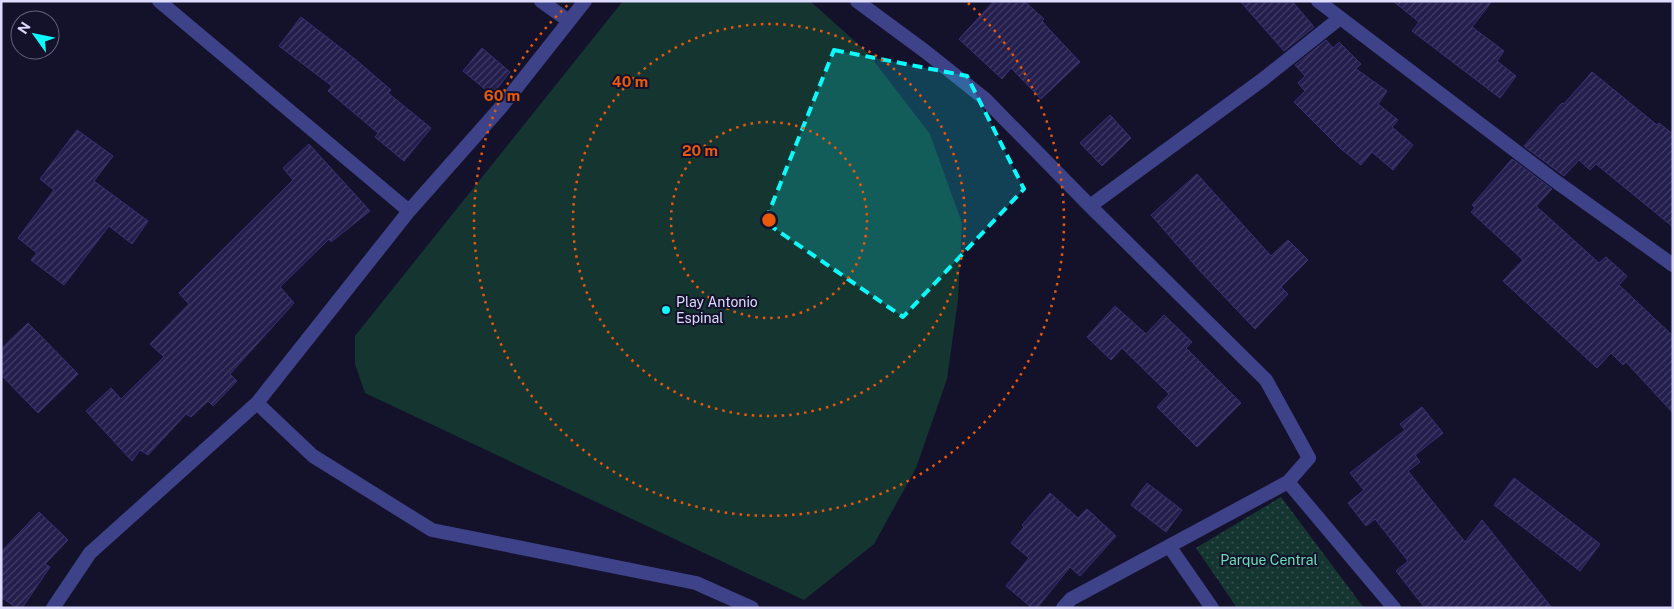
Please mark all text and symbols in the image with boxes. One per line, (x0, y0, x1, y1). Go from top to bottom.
north arrow (10, 10, 60, 60)
text: N (14, 19, 34, 37)
text: 40 m (612, 73, 648, 90)
text: 60 m (484, 87, 520, 104)
text: 20 m (682, 142, 718, 159)
centre of rings (760, 211, 778, 229)
place label: Play Antonio Espinal (676, 294, 758, 326)
marker: Play Antonio Espinal (660, 304, 672, 316)
park label: Parque Central (1220, 552, 1318, 568)

